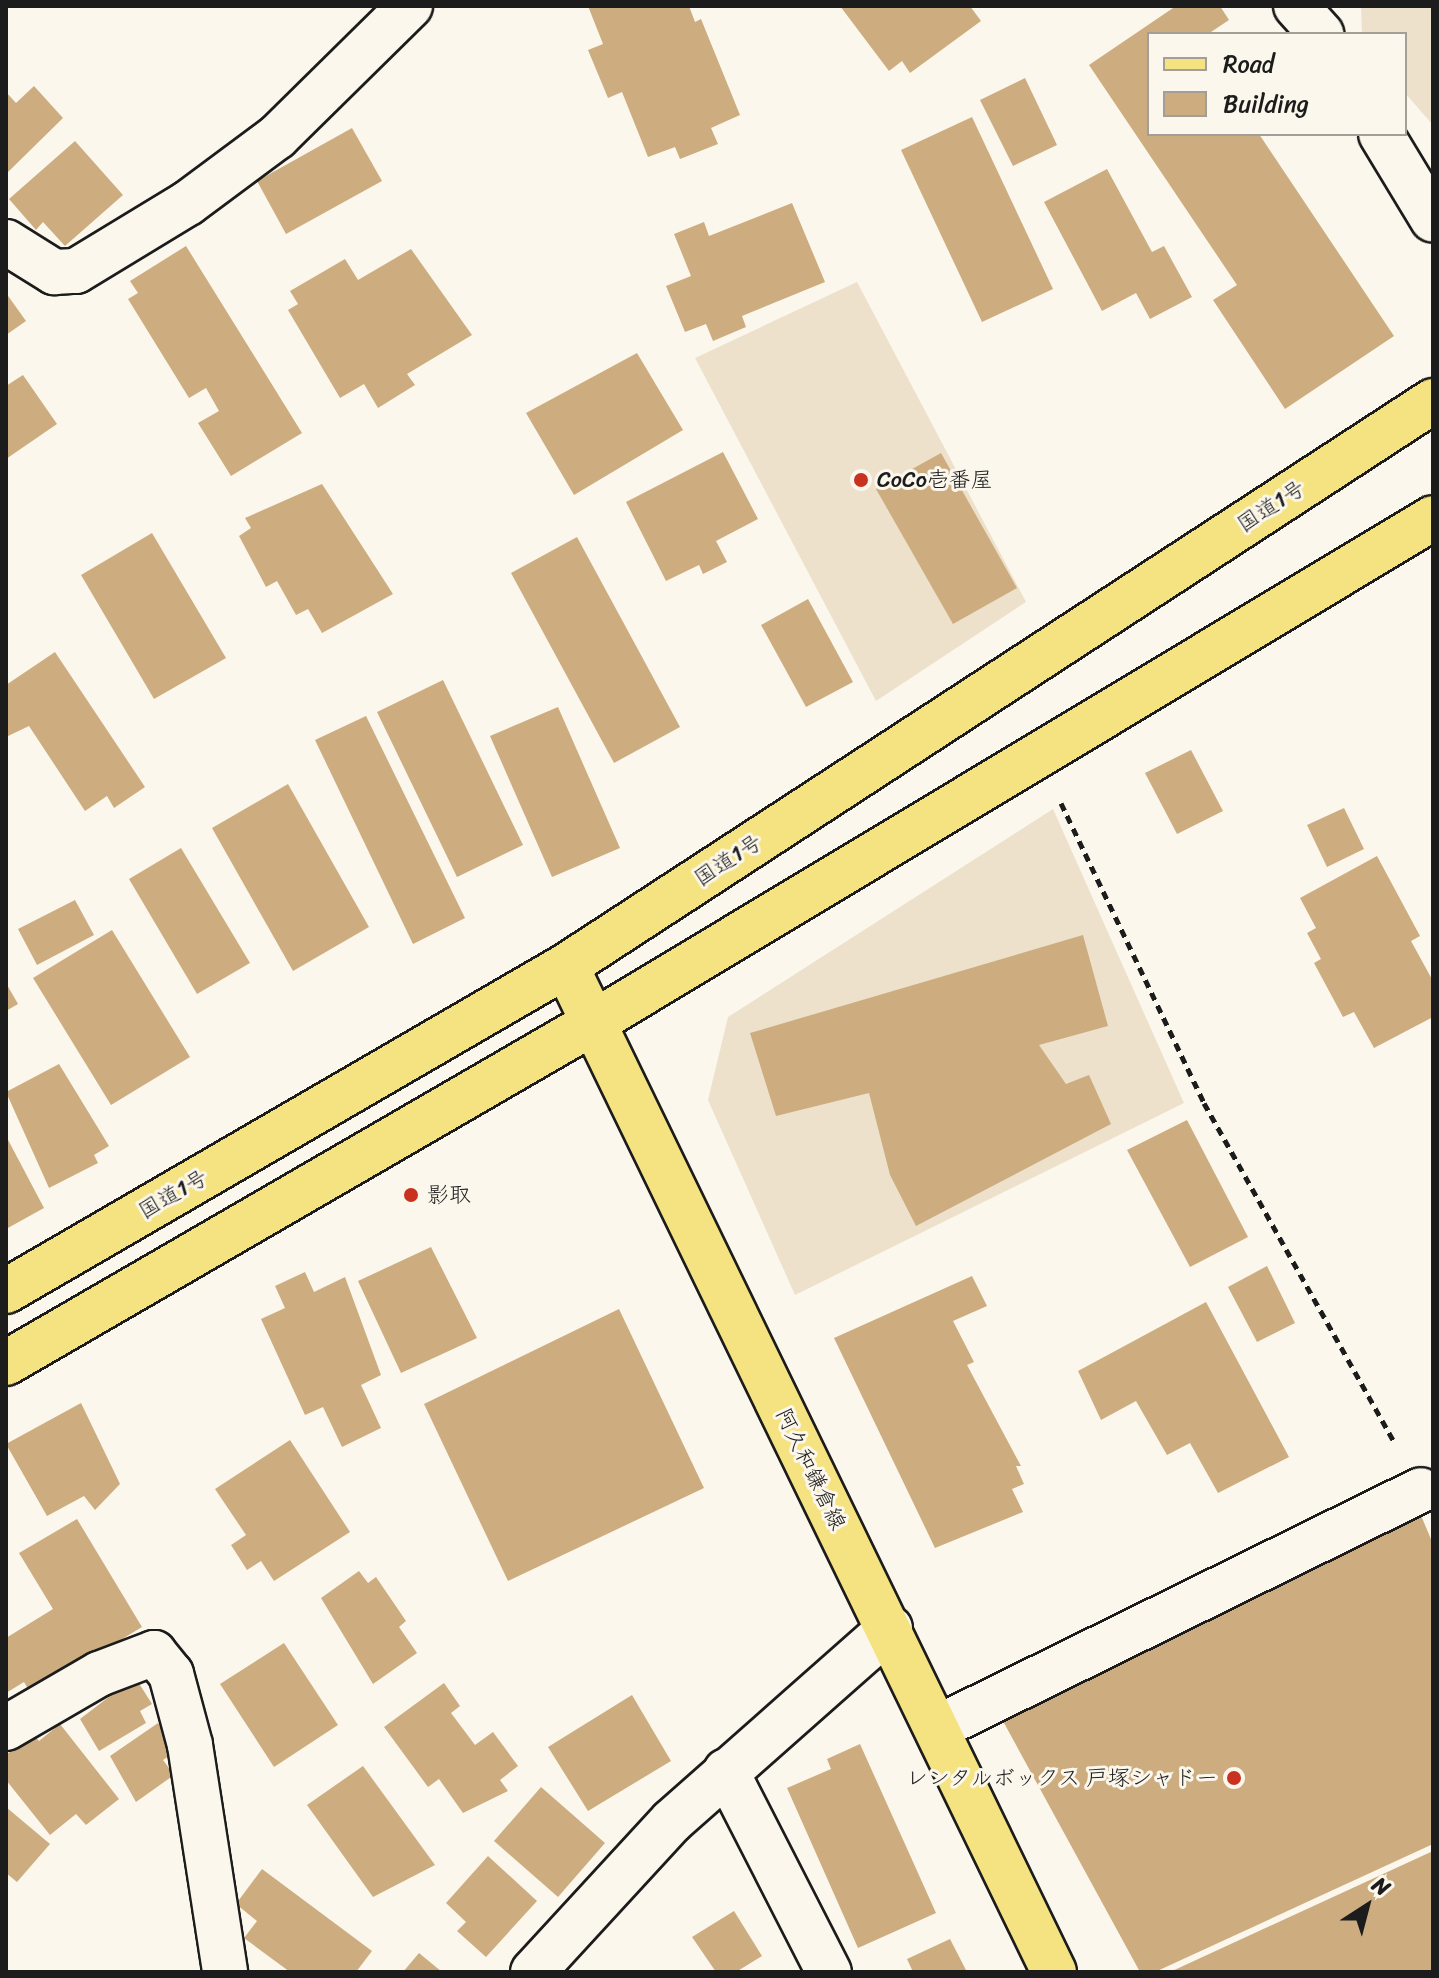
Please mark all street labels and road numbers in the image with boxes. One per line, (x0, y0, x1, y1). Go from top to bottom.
street label: 国道1号 (1232, 474, 1310, 538)
street label: 国道1号 (689, 828, 767, 892)
street label: 国道1号 (134, 1164, 212, 1224)
street label: 阿久和鎌倉線 (770, 1404, 852, 1534)

